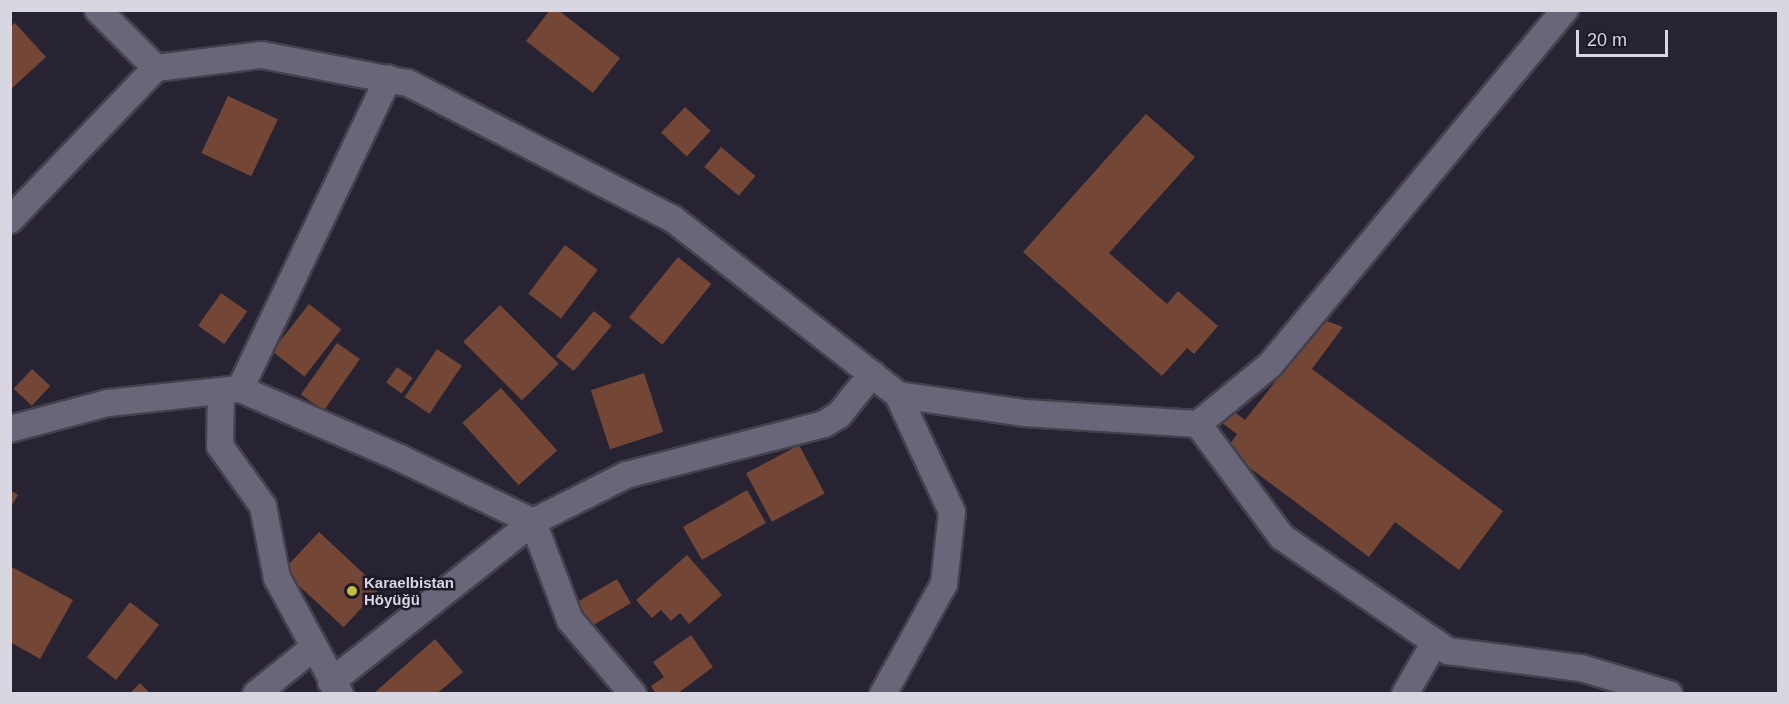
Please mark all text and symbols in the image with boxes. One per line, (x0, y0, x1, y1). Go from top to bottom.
scale bar (1579, 18, 1670, 56)
text: 20 m (1587, 30, 1627, 50)
place label: Karaelbistan Höyüğü (364, 573, 454, 608)
marker: Karaelbistan Höyüğü (345, 584, 359, 598)

